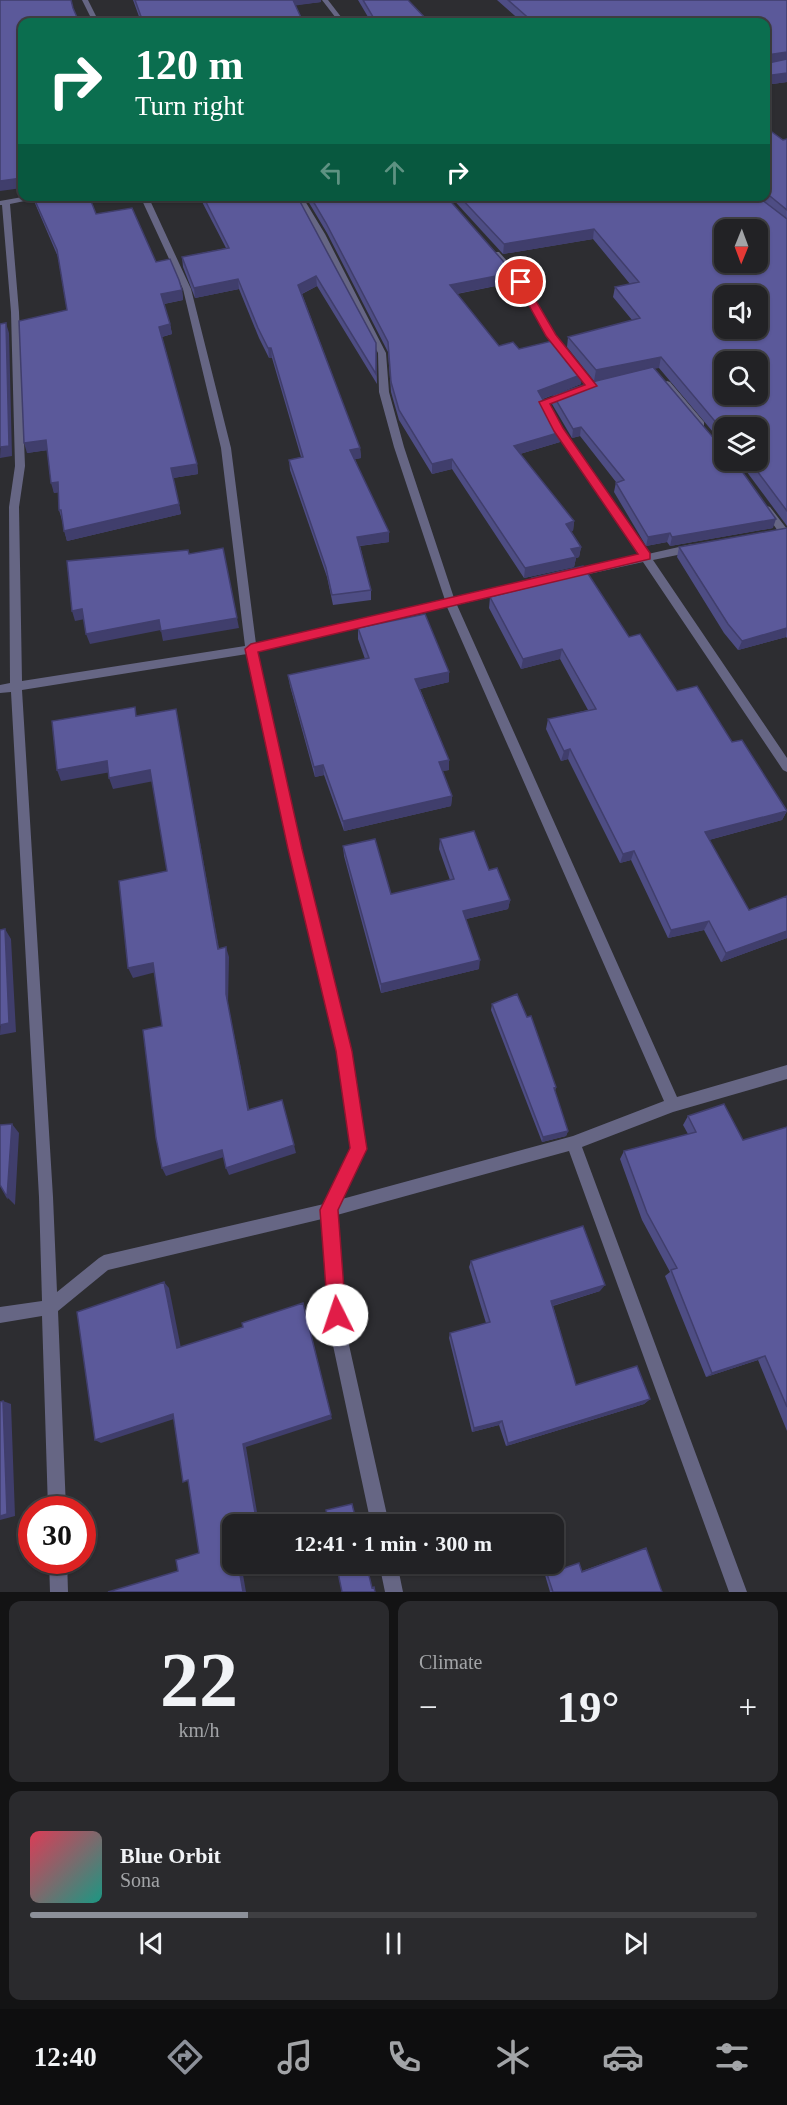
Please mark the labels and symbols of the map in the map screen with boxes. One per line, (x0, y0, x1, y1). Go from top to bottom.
north arrow (714, 219, 768, 273)
pin (495, 256, 546, 307)
position arrow (305, 1283, 369, 1347)
speed limit sign: 30 (18, 1496, 96, 1574)

